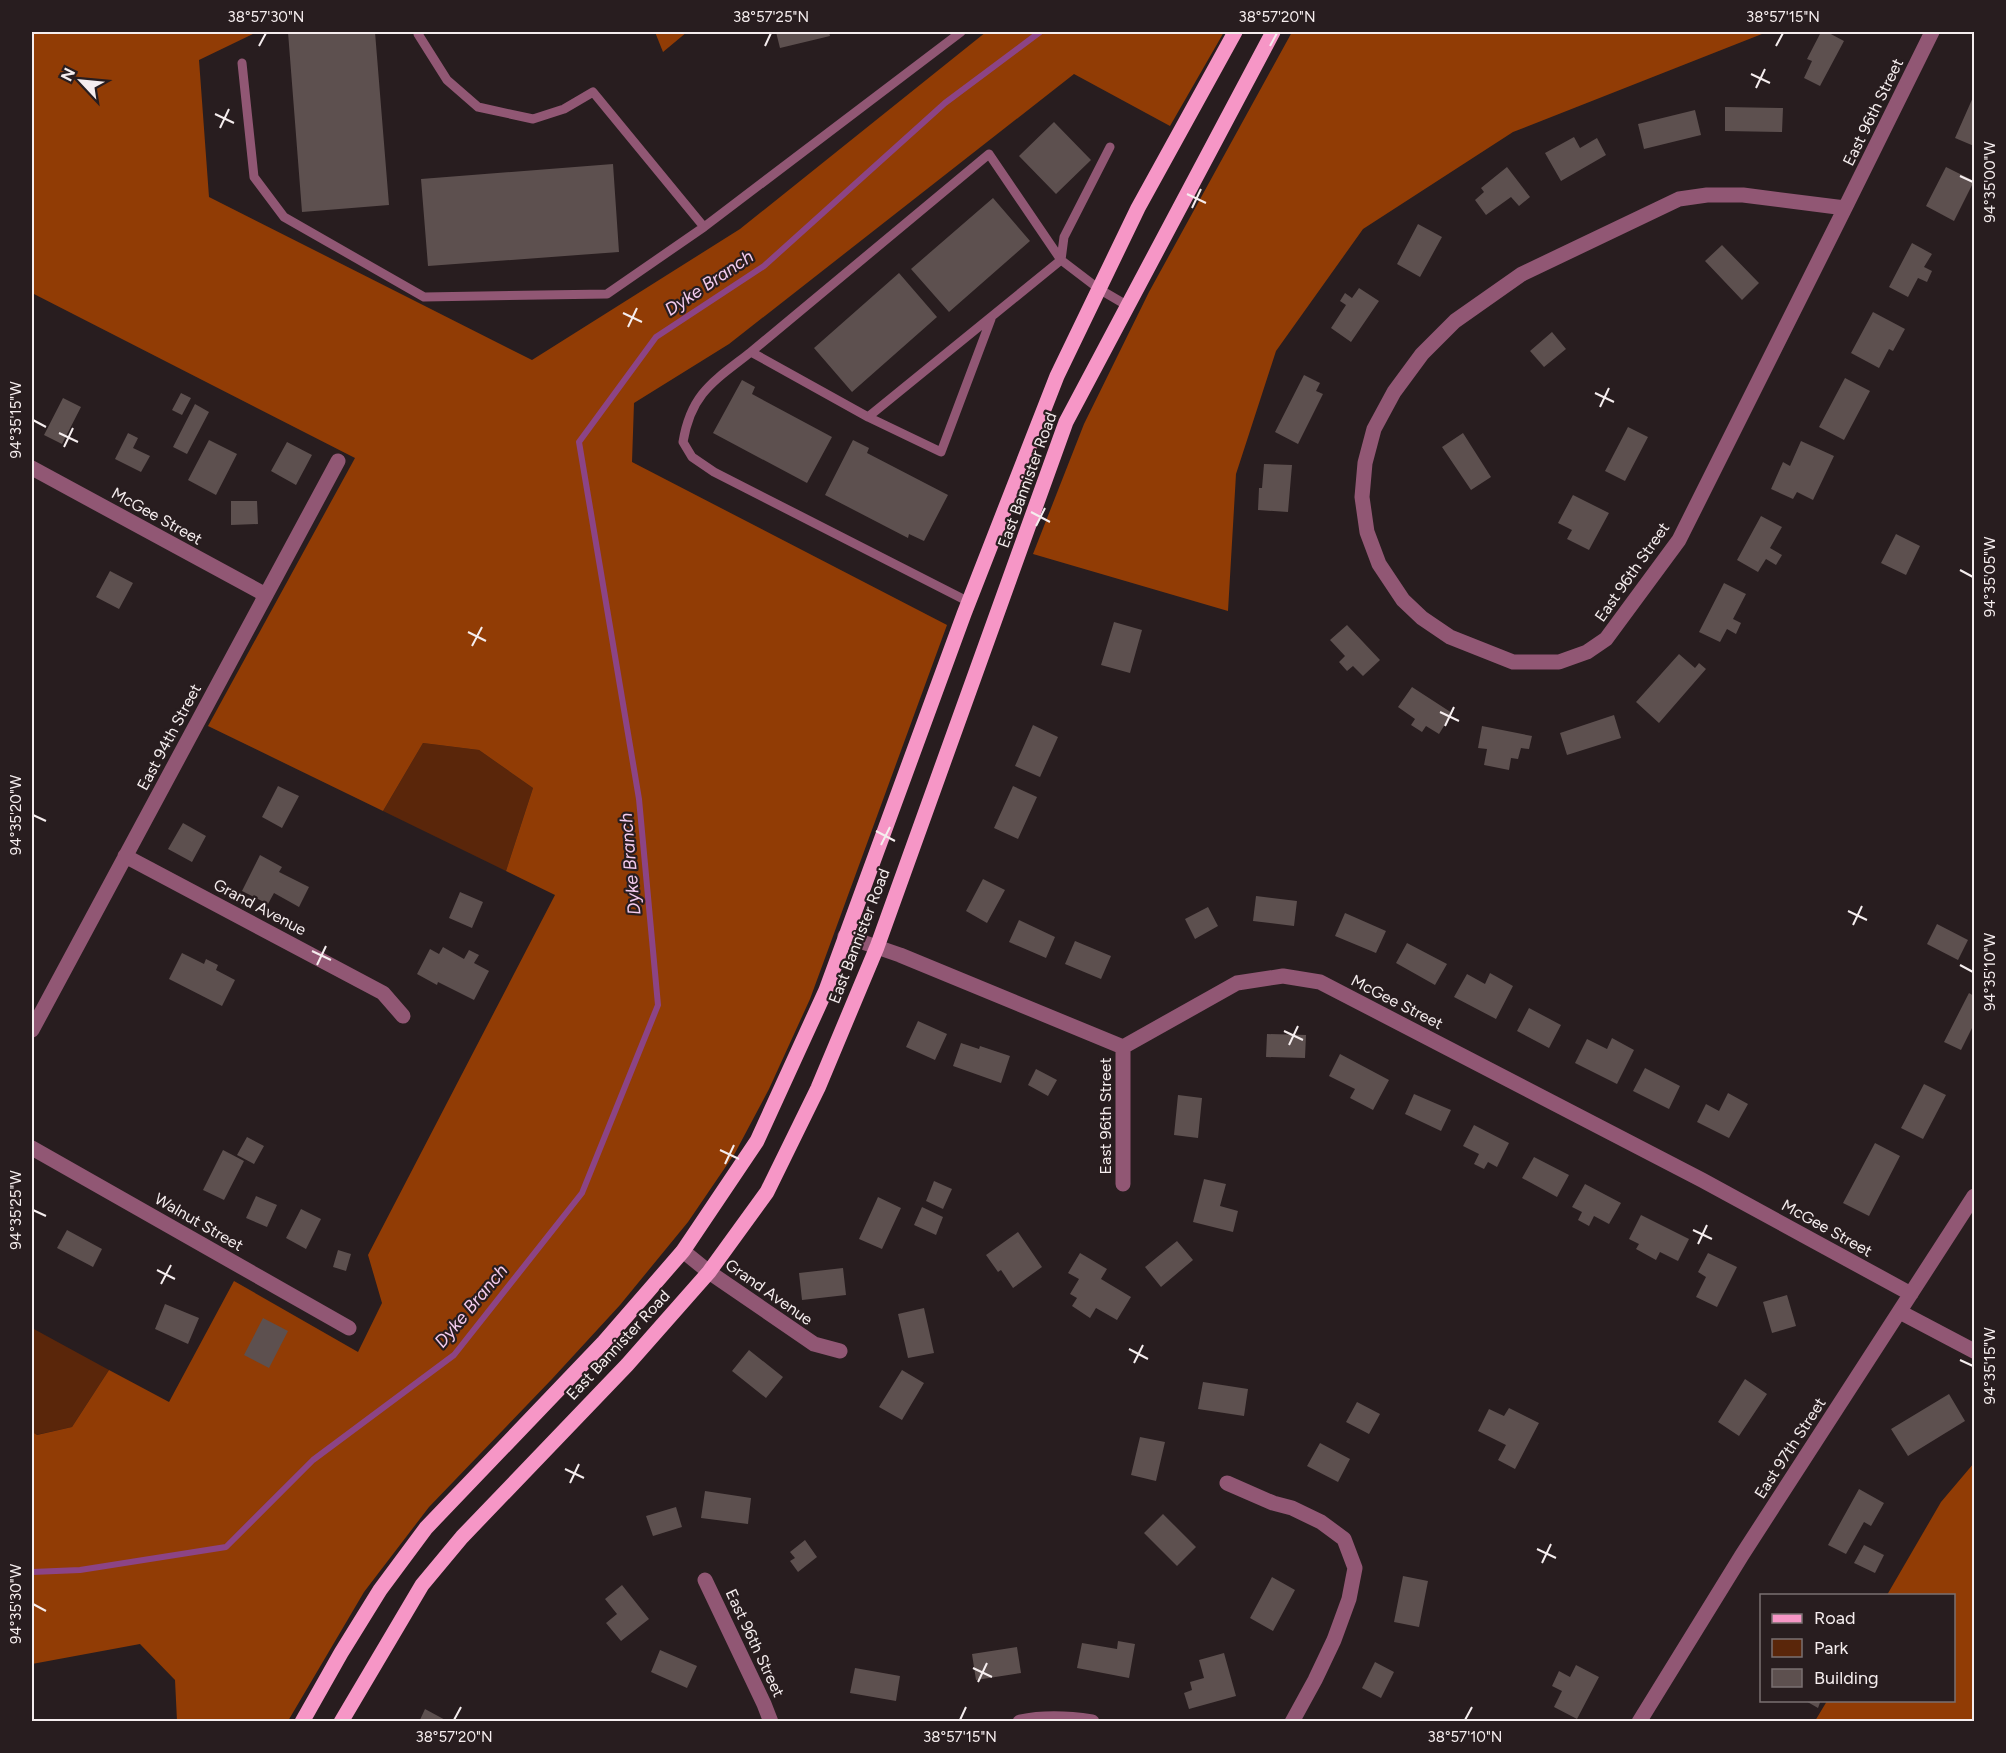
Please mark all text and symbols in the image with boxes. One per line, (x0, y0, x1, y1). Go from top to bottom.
text: 38°57'30"N (228, 8, 304, 26)
text: 38°57'25"N (733, 8, 809, 26)
text: 38°57'20"N (1239, 8, 1316, 26)
text: 38°57'15"N (1746, 8, 1820, 26)
north arrow (51, 51, 111, 111)
street label: East 96th Street (1839, 55, 1907, 169)
text: N (57, 65, 79, 84)
text: 94°35'00"W (1981, 141, 1999, 223)
water label: Dyke Branch (660, 245, 758, 321)
text: 94°35'15"W (7, 381, 25, 459)
street label: East Bannister Road (994, 410, 1060, 550)
street label: McGee Street (108, 483, 206, 549)
street label: East 96th Street (1591, 519, 1673, 625)
text: 94°35'05"W (1981, 536, 1999, 617)
street label: East 94th Street (133, 681, 205, 793)
text: 94°35'20"W (7, 774, 25, 855)
water label: Dyke Branch (615, 812, 645, 916)
street label: East Bannister Road (825, 866, 893, 1006)
street label: Grand Avenue (210, 875, 310, 939)
text: 94°35'10"W (1981, 932, 1999, 1011)
street label: McGee Street (1348, 971, 1446, 1033)
street label: East 96th Street (1096, 1058, 1115, 1174)
text: 94°35'25"W (7, 1170, 25, 1250)
street label: Walnut Street (151, 1189, 247, 1255)
street label: McGee Street (1778, 1195, 1876, 1261)
street label: Grand Avenue (722, 1255, 816, 1329)
water label: Dyke Branch (430, 1260, 512, 1352)
street label: East Bannister Road (562, 1286, 674, 1404)
text: 94°35'15"W (1981, 1327, 1999, 1405)
street label: East 97th Street (1750, 1394, 1830, 1502)
text: 94°35'30"W (7, 1563, 25, 1644)
street label: East 96th Street (722, 1586, 788, 1700)
legend (1760, 1594, 1955, 1702)
text: Road (1814, 1607, 1855, 1629)
text: Park (1814, 1637, 1849, 1659)
text: Building (1814, 1667, 1879, 1689)
text: 38°57'20"N (416, 1728, 493, 1746)
text: 38°57'15"N (923, 1728, 997, 1746)
text: 38°57'10"N (1428, 1728, 1502, 1746)

